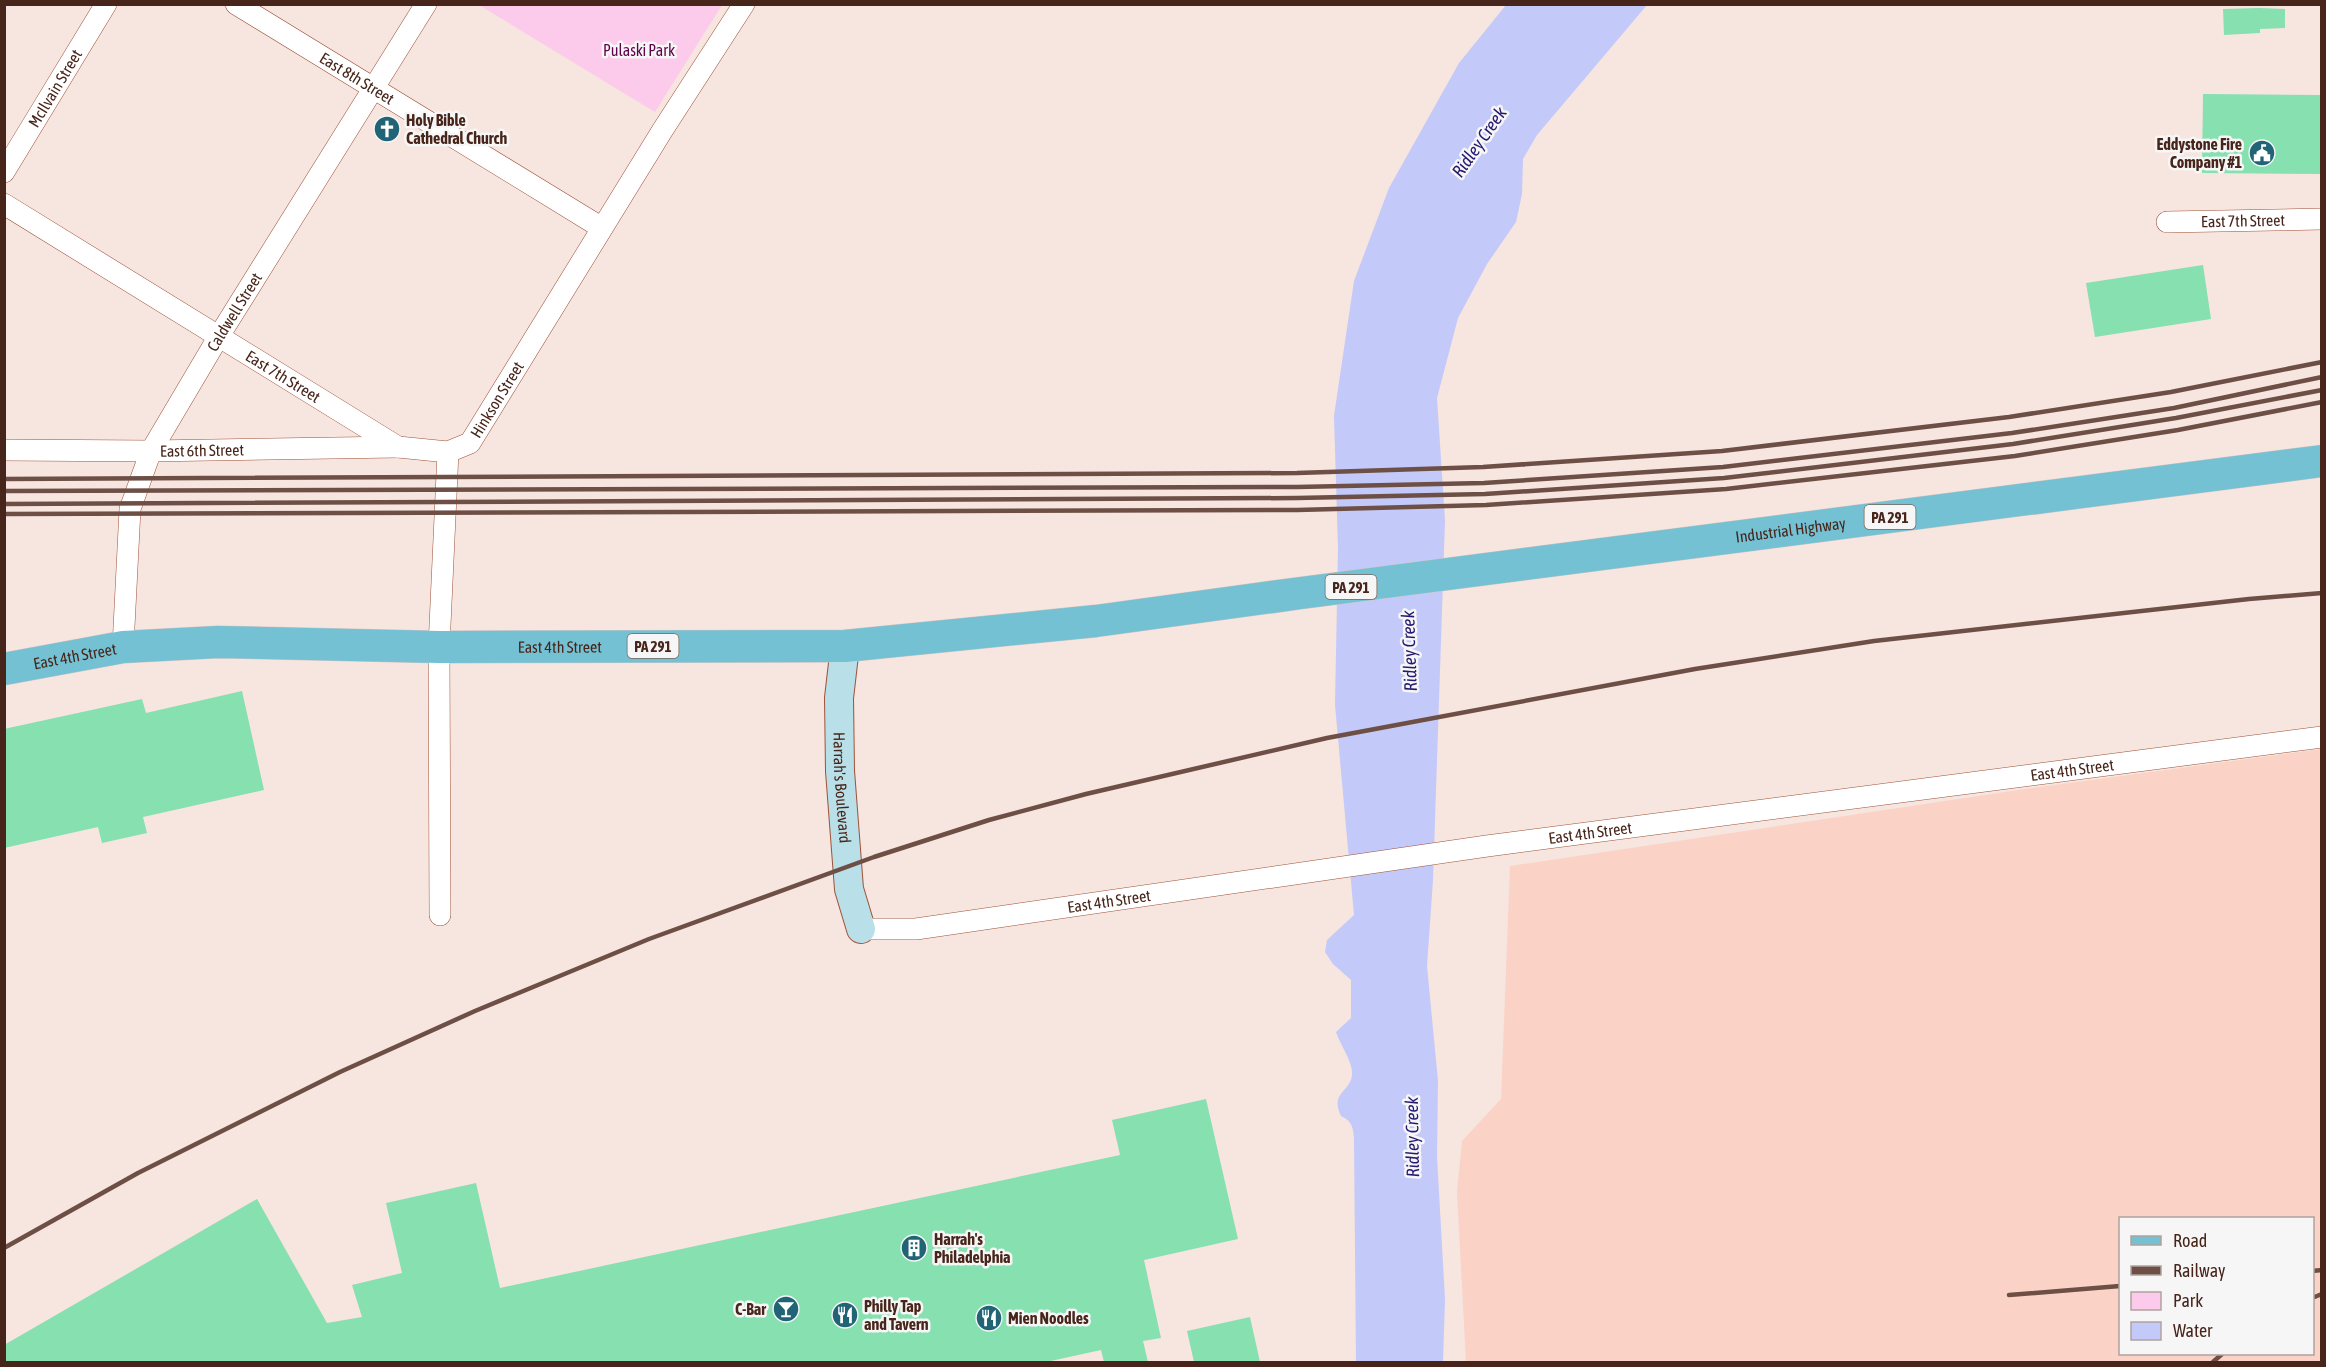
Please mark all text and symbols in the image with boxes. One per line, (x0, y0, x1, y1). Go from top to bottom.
park label: Pulaski Park (603, 41, 675, 59)
street label: McIlvain Street (24, 46, 85, 130)
street label: East 8th Street (317, 49, 398, 108)
water label: Ridley Creek (1447, 102, 1511, 181)
place label: Holy Bible Cathedral Church (406, 111, 507, 147)
church icon: Holy Bible Cathedral Church (372, 114, 402, 144)
place label: Eddystone Fire Company #1 (2156, 135, 2242, 171)
public building icon: Eddystone Fire Company #1 (2247, 138, 2277, 168)
street label: East 7th Street (2201, 211, 2286, 230)
street label: Caldwell Street (203, 269, 265, 354)
street label: East 7th Street (243, 346, 324, 406)
street label: Hinkson Street (467, 358, 527, 441)
street label: East 6th Street (160, 440, 245, 460)
road number: PA 291 (1864, 505, 1916, 529)
street label: Industrial Highway (1734, 514, 1847, 546)
road number: PA 291 (1326, 575, 1376, 599)
water label: Ridley Creek (1397, 609, 1421, 692)
road number: PA 291 (628, 634, 678, 658)
street label: East 4th Street (518, 638, 602, 656)
street label: East 4th Street (32, 639, 118, 672)
street label: Harrah's Boulevard (830, 732, 854, 844)
street label: East 4th Street (2029, 755, 2115, 784)
street label: East 4th Street (1547, 818, 1633, 847)
street label: East 4th Street (1066, 886, 1152, 916)
water label: Ridley Creek (1401, 1095, 1423, 1178)
legend (2119, 1217, 2314, 1355)
place label: Harrah's Philadelphia (934, 1230, 1011, 1266)
text: Road (2173, 1230, 2207, 1251)
building icon: Harrah's Philadelphia (899, 1233, 929, 1263)
text: Railway (2173, 1260, 2225, 1281)
text: Park (2173, 1290, 2203, 1311)
bar icon: C-Bar (771, 1294, 801, 1324)
place label: Philly Tap and Tavern (864, 1297, 929, 1333)
place label: C-Bar (735, 1300, 766, 1318)
restaurant icon: Philly Tap and Tavern (830, 1300, 860, 1330)
restaurant icon: Mien Noodles (974, 1303, 1004, 1333)
place label: Mien Noodles (1008, 1309, 1089, 1327)
text: Water (2173, 1320, 2213, 1341)

